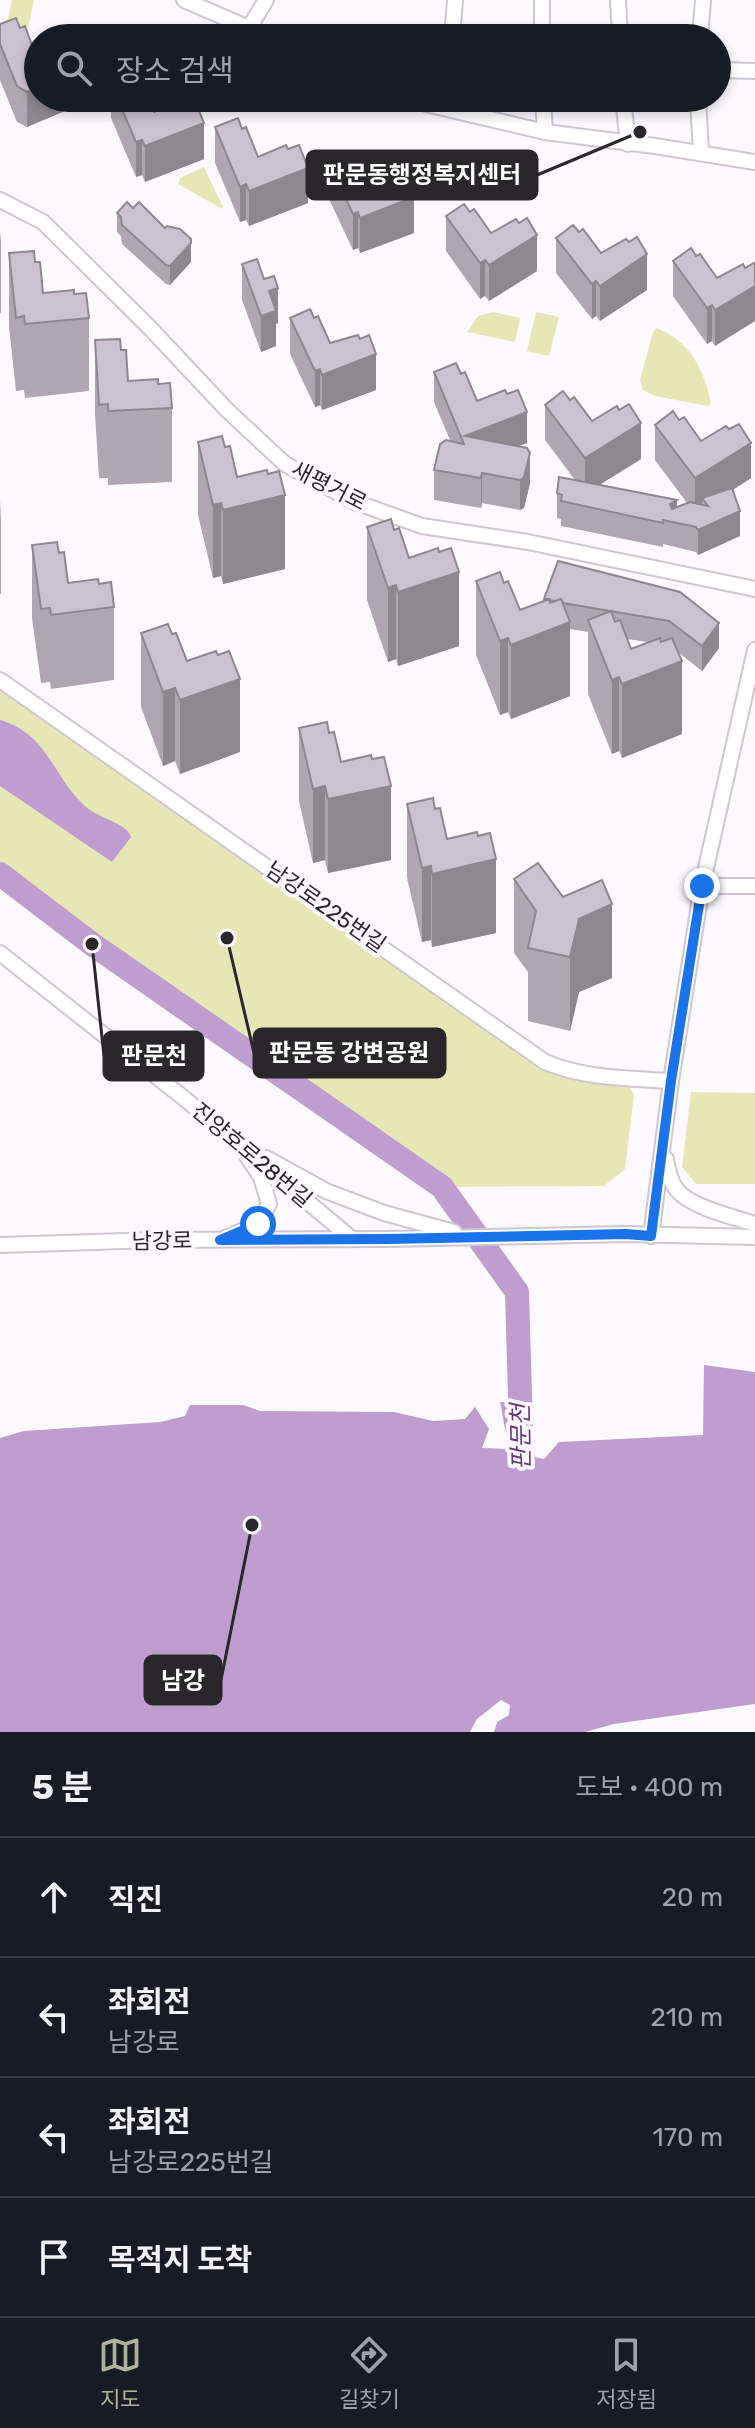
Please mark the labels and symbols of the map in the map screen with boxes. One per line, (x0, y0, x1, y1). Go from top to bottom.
callout: 판문동행정복지센터 (307, 151, 537, 199)
text: 판문동행정복지센터 (323, 161, 521, 189)
street label: 새평거로 (287, 456, 371, 516)
street label: 남강로225번길 (261, 856, 391, 958)
route end (684, 868, 720, 904)
callout: 판문동 강변공원 (254, 1029, 445, 1077)
callout: 판문천 (104, 1032, 203, 1080)
text: 판문동 강변공원 (269, 1039, 429, 1067)
text: 판문천 (121, 1042, 187, 1070)
street label: 진양호로28번길 (186, 1097, 318, 1213)
route start (240, 1206, 276, 1242)
street label: 남강로 (131, 1227, 193, 1255)
water label: 판문천 (506, 1401, 536, 1470)
callout: 남강 (145, 1656, 221, 1704)
text: 남강 (161, 1667, 205, 1695)

